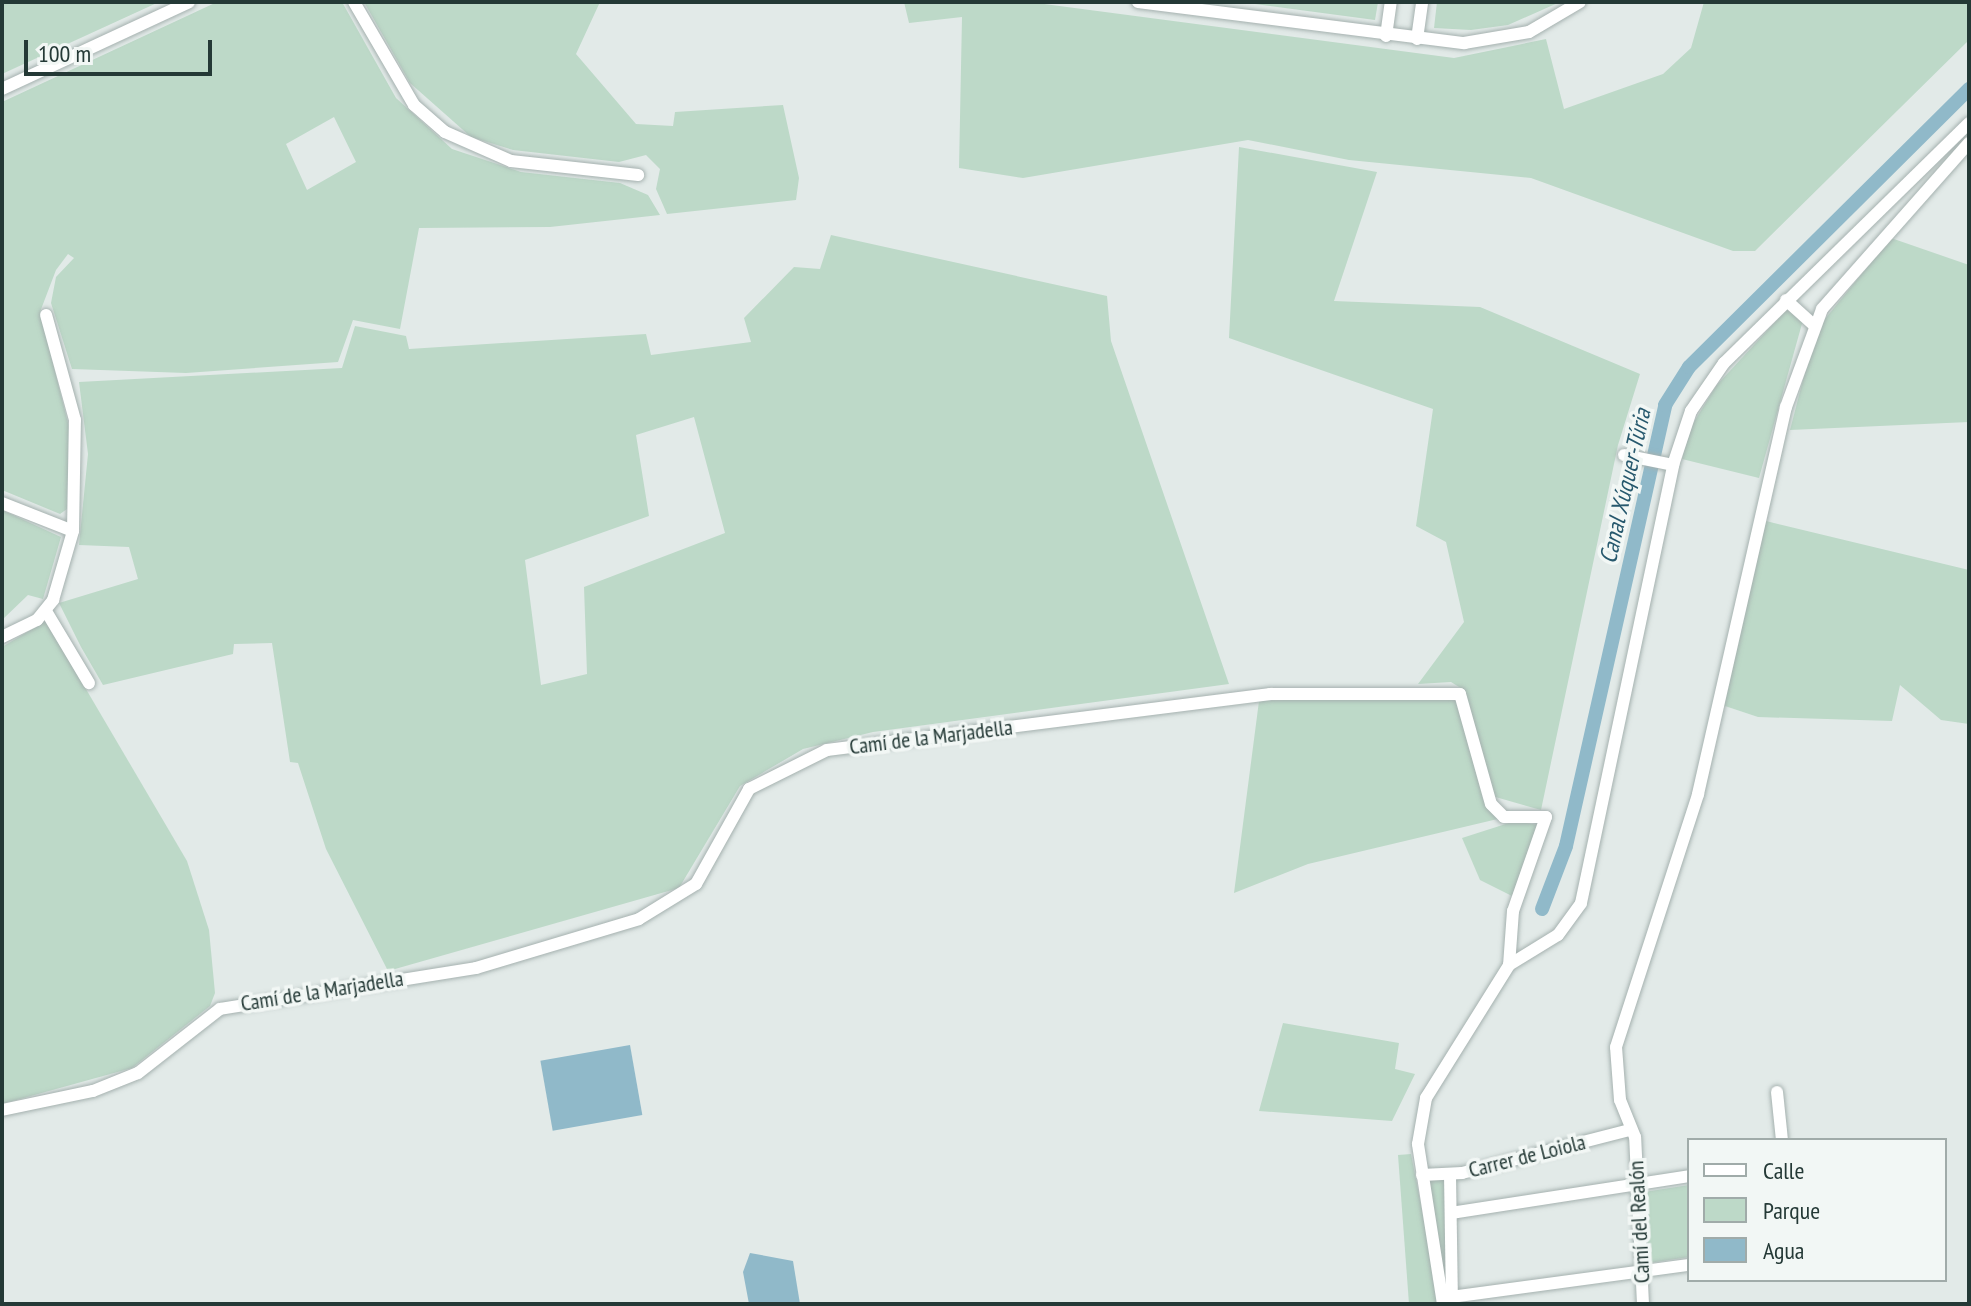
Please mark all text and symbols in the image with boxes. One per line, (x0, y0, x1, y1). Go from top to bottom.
scale bar (28, 24, 216, 74)
text: 100 m (38, 38, 91, 69)
water label: Canal Xúquer-Túria (1593, 406, 1657, 566)
street label: Camí de la Marjadella (848, 714, 1014, 760)
street label: Camí de la Marjadella (239, 965, 405, 1017)
street label: Carrer de Loiola (1466, 1129, 1588, 1183)
legend (1687, 1138, 1947, 1282)
text: Calle (1763, 1155, 1804, 1186)
street label: Camí del Realón (1623, 1160, 1655, 1284)
text: Parque (1763, 1195, 1820, 1226)
text: Agua (1763, 1235, 1804, 1266)

